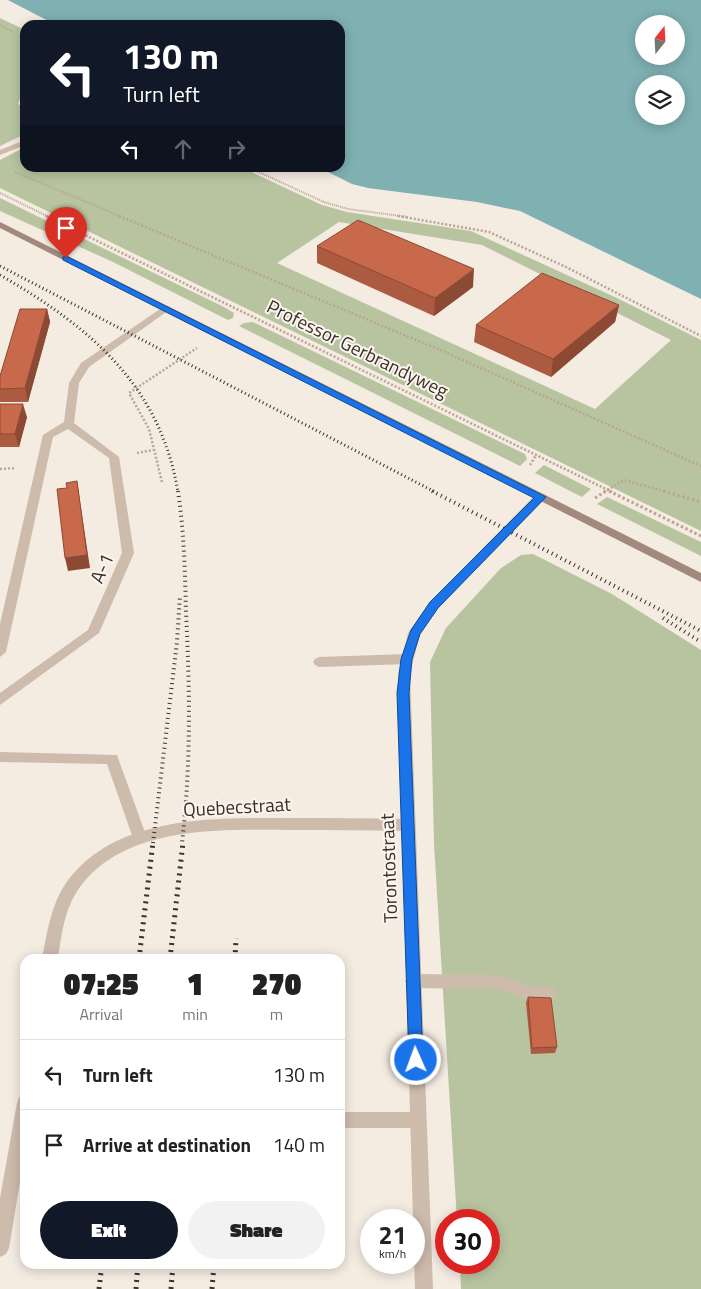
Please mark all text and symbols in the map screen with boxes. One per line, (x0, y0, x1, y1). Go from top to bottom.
north arrow (635, 15, 685, 65)
map controls (635, 15, 685, 125)
text: 130 m (123, 29, 219, 83)
icon: left (40, 40, 105, 105)
button: layers (635, 75, 685, 125)
text: Turn left (123, 77, 200, 111)
icon: left (116, 135, 144, 163)
icon: ahead (169, 135, 197, 163)
icon: right (222, 135, 250, 163)
pin (45, 207, 87, 258)
icon: arrive (52, 214, 80, 242)
street label: Professor Gerbrandyweg (262, 291, 454, 405)
street label: A-1 (82, 548, 120, 588)
street label: Quebecstraat (182, 789, 292, 823)
street label: Torontostraat (372, 813, 404, 923)
text: 07:25 (64, 961, 138, 1007)
text: 1 (187, 961, 203, 1007)
text: 270 (252, 961, 301, 1007)
text: Arrival (79, 1002, 123, 1026)
text: min (182, 1002, 208, 1026)
text: m (270, 1002, 283, 1026)
position arrow (389, 1033, 441, 1085)
text: Turn left (83, 1060, 153, 1089)
text: 130 m (273, 1060, 325, 1089)
icon: left (40, 1061, 68, 1089)
text: Arrive at destination (83, 1130, 251, 1159)
text: 140 m (273, 1130, 325, 1159)
icon: arrive (40, 1131, 68, 1159)
button: Exit (40, 1201, 178, 1259)
button: Share (188, 1201, 325, 1259)
speed limit sign: 30 (435, 1209, 500, 1274)
text: 21 (378, 1216, 407, 1254)
text: km/h (379, 1244, 406, 1263)

